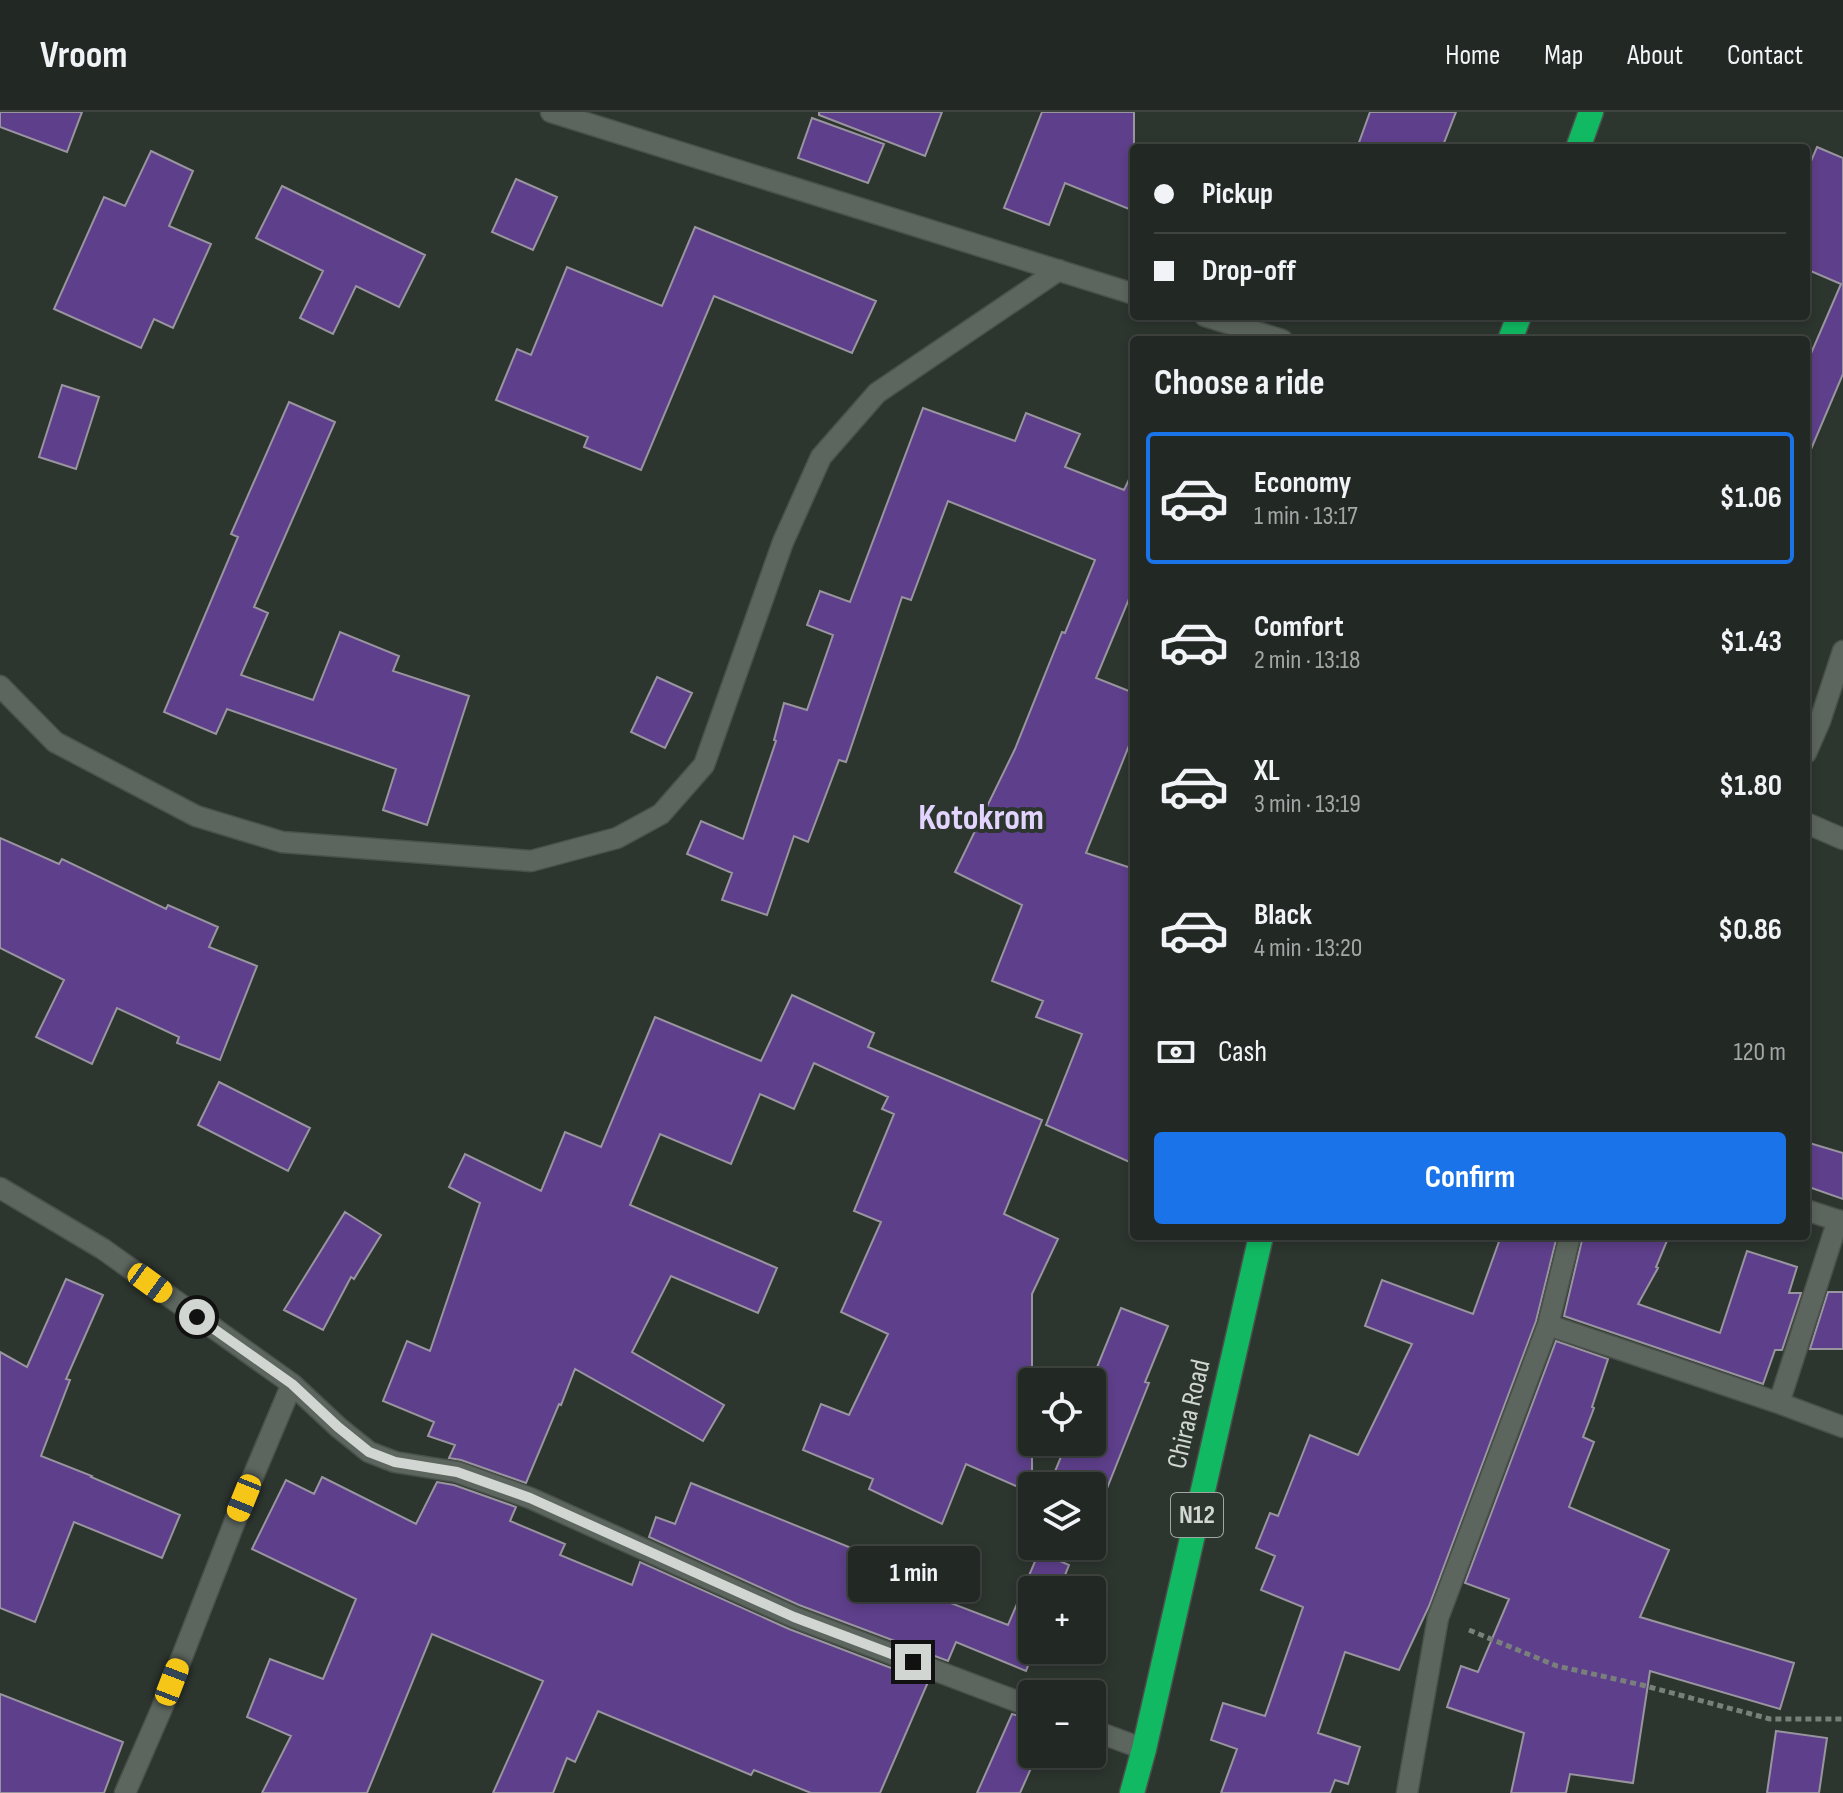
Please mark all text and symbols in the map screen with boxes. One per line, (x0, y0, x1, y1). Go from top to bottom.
text: Vroom (40, 33, 127, 78)
text: Home (1445, 39, 1500, 72)
text: Map (1544, 39, 1583, 72)
text: About (1627, 39, 1683, 72)
text: Contact (1727, 39, 1803, 72)
text: Pickup (1202, 176, 1273, 212)
text: Drop-off (1202, 253, 1296, 289)
text: Choose a ride (1154, 362, 1325, 405)
icon: car (1158, 462, 1230, 534)
text: Economy (1254, 465, 1351, 501)
text: $1.06 (1720, 480, 1782, 516)
text: 1 min · 13:17 (1254, 501, 1358, 532)
icon: car (1158, 606, 1230, 678)
text: Comfort (1254, 609, 1344, 645)
text: $1.43 (1720, 624, 1782, 660)
text: 2 min · 13:18 (1254, 645, 1360, 676)
icon: car (1158, 750, 1230, 822)
text: XL (1254, 753, 1280, 789)
text: $1.80 (1719, 768, 1782, 804)
text: 3 min · 13:19 (1254, 789, 1361, 820)
district label: Kotokrom (918, 797, 1044, 840)
icon: car (1158, 894, 1230, 966)
text: Black (1254, 897, 1312, 933)
text: $0.86 (1718, 912, 1782, 948)
text: 4 min · 13:20 (1254, 933, 1362, 964)
icon: cash (1154, 1030, 1198, 1074)
text: Cash (1218, 1034, 1267, 1070)
text: 120 m (1733, 1037, 1786, 1068)
button: Confirm (1154, 1132, 1786, 1224)
car (124, 1259, 176, 1307)
route start (179, 1299, 215, 1335)
street label: Chiraa Road (1160, 1356, 1218, 1472)
map controls (1018, 1368, 1106, 1768)
button: locate (1018, 1368, 1106, 1456)
car (224, 1471, 264, 1525)
button: layers (1018, 1472, 1106, 1560)
road number: N12 (1171, 1493, 1223, 1537)
callout: 1 min (847, 1546, 979, 1602)
text: 1 min (890, 1558, 938, 1589)
button: + (1018, 1576, 1106, 1664)
route end (895, 1644, 931, 1680)
car (152, 1655, 192, 1709)
button: − (1018, 1680, 1106, 1768)

